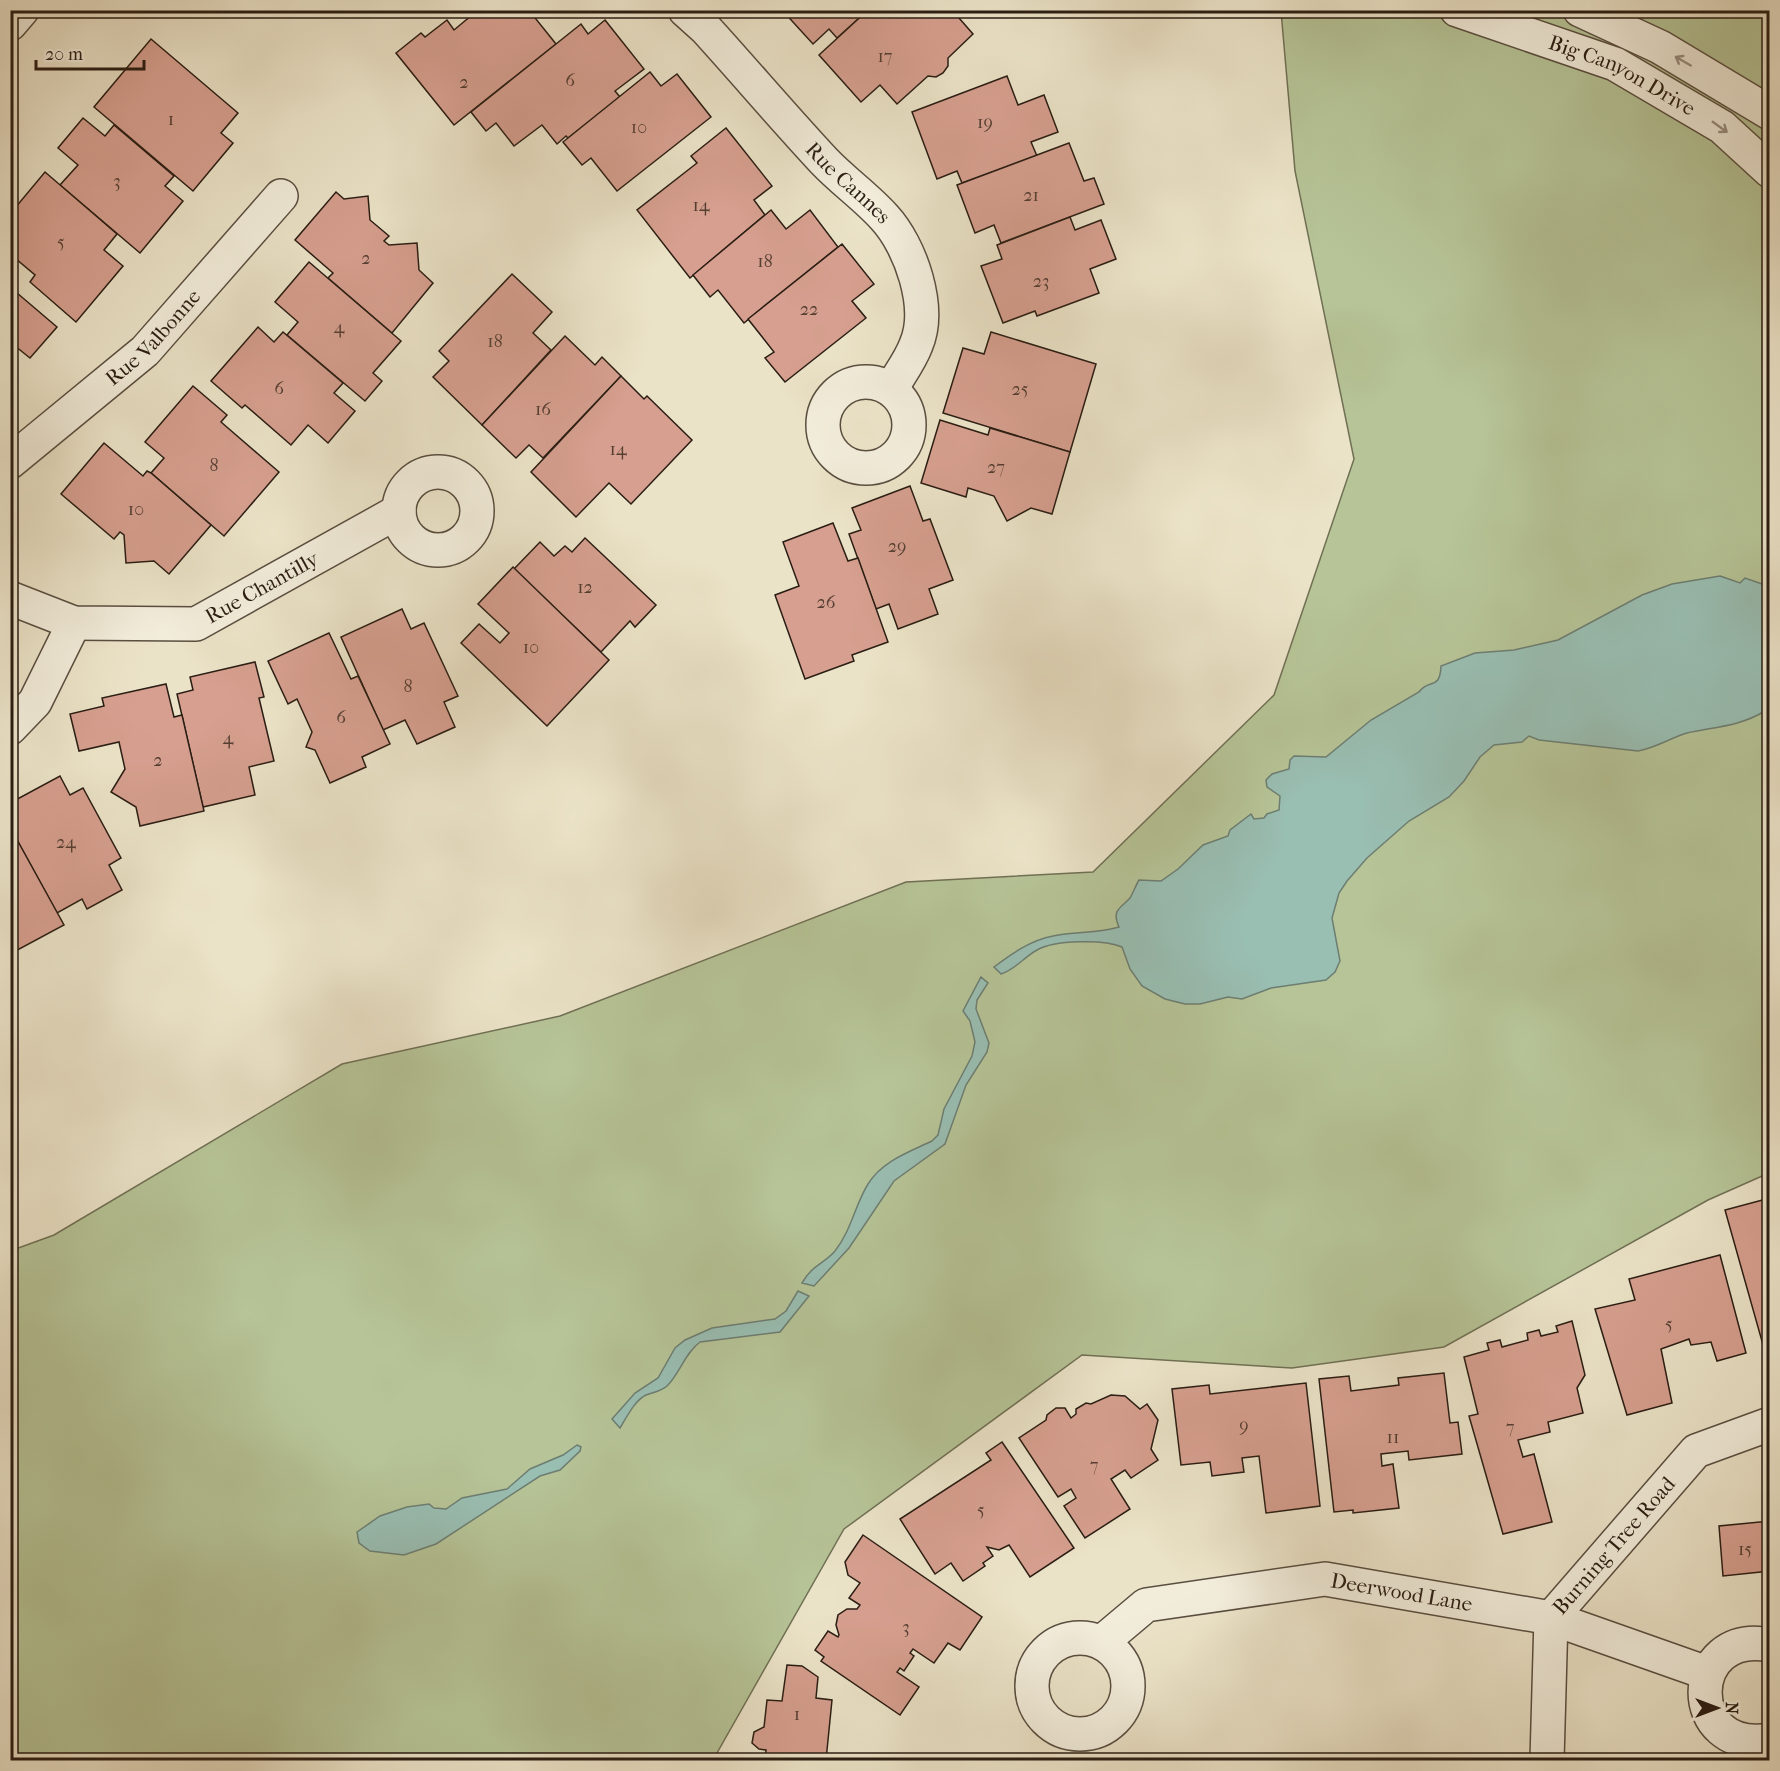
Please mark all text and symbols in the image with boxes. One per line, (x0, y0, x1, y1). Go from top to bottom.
street label: Big Canyon Drive (1546, 30, 1700, 121)
scale bar (36, 33, 144, 71)
text: 20 m (45, 44, 83, 65)
house number: 17 (877, 46, 893, 67)
one-way arrow (1675, 55, 1692, 67)
house number: 6 (565, 70, 575, 91)
house number: 2 (459, 72, 469, 93)
house number: 1 (168, 109, 174, 130)
house number: 19 (977, 112, 993, 133)
house number: 10 (631, 117, 647, 138)
one-way arrow (1712, 120, 1728, 133)
street label: Rue Cannes (801, 137, 896, 229)
house number: 3 (113, 171, 121, 192)
house number: 21 (1023, 185, 1039, 206)
house number: 14 (692, 195, 710, 216)
house number: 5 (57, 232, 65, 253)
house number: 2 (361, 248, 371, 269)
house number: 18 (757, 251, 773, 272)
house number: 23 (1033, 271, 1049, 292)
street label: Rue Valbonne (101, 284, 205, 390)
house number: 22 (800, 299, 818, 320)
house number: 4 (334, 317, 345, 338)
house number: 18 (487, 331, 503, 352)
house number: 6 (274, 378, 284, 399)
house number: 25 (1011, 379, 1029, 400)
house number: 16 (535, 399, 551, 420)
house number: 14 (609, 439, 627, 460)
house number: 8 (209, 455, 219, 476)
house number: 27 (987, 457, 1005, 478)
house number: 10 (128, 499, 144, 520)
house number: 29 (888, 536, 906, 557)
street label: Rue Chantilly (201, 546, 323, 628)
house number: 12 (577, 577, 593, 598)
house number: 26 (816, 592, 836, 613)
house number: 10 (523, 637, 539, 658)
house number: 8 (403, 676, 413, 697)
house number: 6 (336, 707, 346, 728)
house number: 4 (223, 728, 234, 749)
house number: 2 (153, 750, 163, 771)
house number: 24 (56, 832, 76, 853)
house number: 5 (1665, 1314, 1673, 1335)
house number: 9 (1239, 1415, 1249, 1436)
house number: 7 (1506, 1417, 1515, 1438)
house number: 11 (1387, 1427, 1399, 1448)
house number: 7 (1090, 1455, 1099, 1476)
street label: Burning Tree Road (1548, 1471, 1681, 1619)
house number: 5 (977, 1500, 985, 1521)
house number: 15 (1738, 1539, 1752, 1560)
street label: Deerwood Lane (1329, 1568, 1474, 1616)
house number: 3 (902, 1617, 910, 1638)
north arrow (1687, 1678, 1747, 1738)
text: N (1722, 1702, 1741, 1715)
house number: 1 (794, 1704, 800, 1725)

